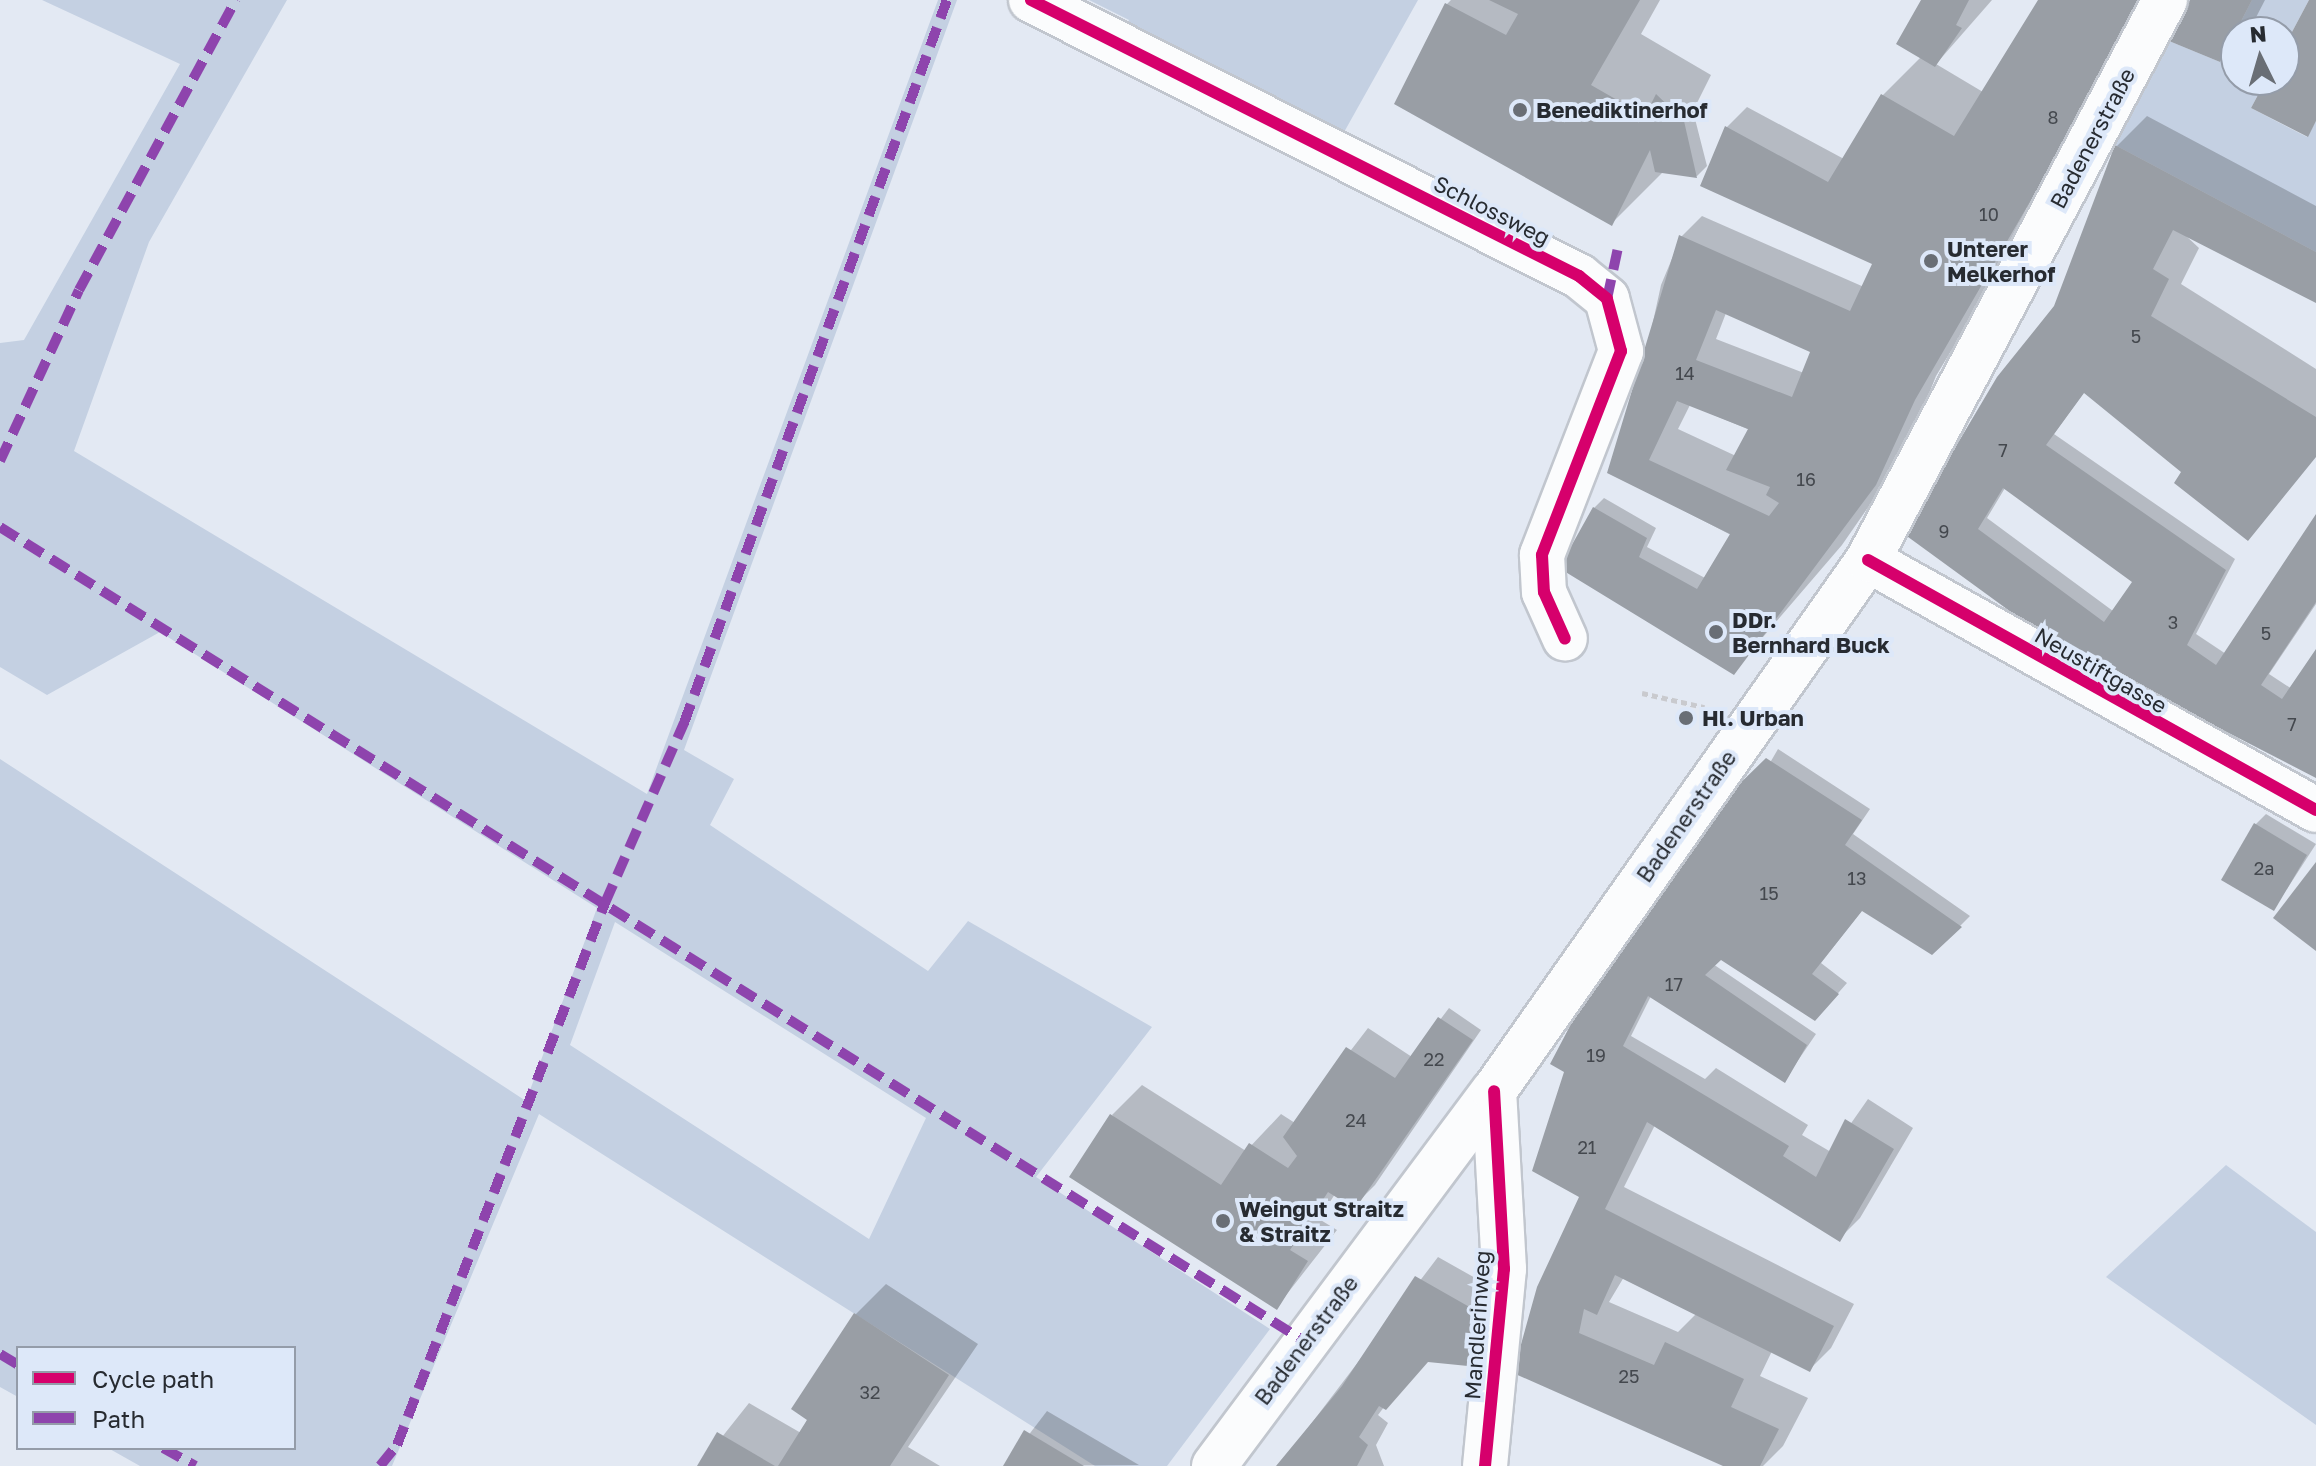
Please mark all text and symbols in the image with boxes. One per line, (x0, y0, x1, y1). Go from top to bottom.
north arrow (2220, 16, 2300, 96)
text: N (2249, 19, 2268, 48)
street label: Badenerstraße (2044, 63, 2140, 213)
place label: Benediktinerhof (1536, 97, 1708, 123)
marker: Benediktinerhof (1511, 101, 1529, 119)
house number: 8 (2048, 106, 2058, 128)
street label: Schlossweg (1430, 169, 1554, 251)
house number: 10 (1979, 203, 1999, 225)
place label: Unterer Melkerhof (1947, 235, 2055, 286)
marker: Unterer Melkerhof (1922, 252, 1940, 270)
house number: 5 (2131, 325, 2141, 347)
house number: 14 (1675, 362, 1695, 384)
house number: 7 (1998, 439, 2008, 461)
house number: 16 (1796, 468, 1816, 490)
house number: 9 (1939, 520, 1949, 542)
place label: DDr. Bernhard Buck (1732, 606, 1890, 658)
house number: 3 (2168, 611, 2178, 633)
street label: Neustiftgasse (2030, 622, 2172, 718)
house number: 5 (2261, 622, 2271, 644)
marker: DDr. Bernhard Buck (1707, 623, 1725, 641)
place label: Hl. Urban (1702, 705, 1804, 731)
marker: Hl. Urban (1677, 709, 1695, 727)
house number: 7 (2287, 713, 2297, 735)
street label: Badenerstraße (1631, 745, 1741, 887)
house number: 2a (2254, 857, 2274, 879)
house number: 13 (1847, 867, 1867, 889)
house number: 15 (1759, 882, 1779, 904)
house number: 17 (1665, 973, 1683, 995)
house number: 19 (1586, 1044, 1606, 1066)
house number: 22 (1424, 1048, 1444, 1070)
house number: 24 (1345, 1109, 1367, 1131)
house number: 21 (1577, 1136, 1597, 1158)
place label: Weingut Straitz & Straitz (1239, 1195, 1404, 1246)
marker: Weingut Straitz & Straitz (1214, 1212, 1232, 1230)
street label: Mandlerinweg (1459, 1249, 1495, 1401)
street label: Badenerstraße (1249, 1270, 1363, 1410)
legend (16, 1346, 296, 1450)
text: Cycle path (92, 1364, 214, 1393)
house number: 25 (1619, 1365, 1639, 1387)
house number: 32 (860, 1381, 880, 1403)
text: Path (92, 1404, 145, 1433)

